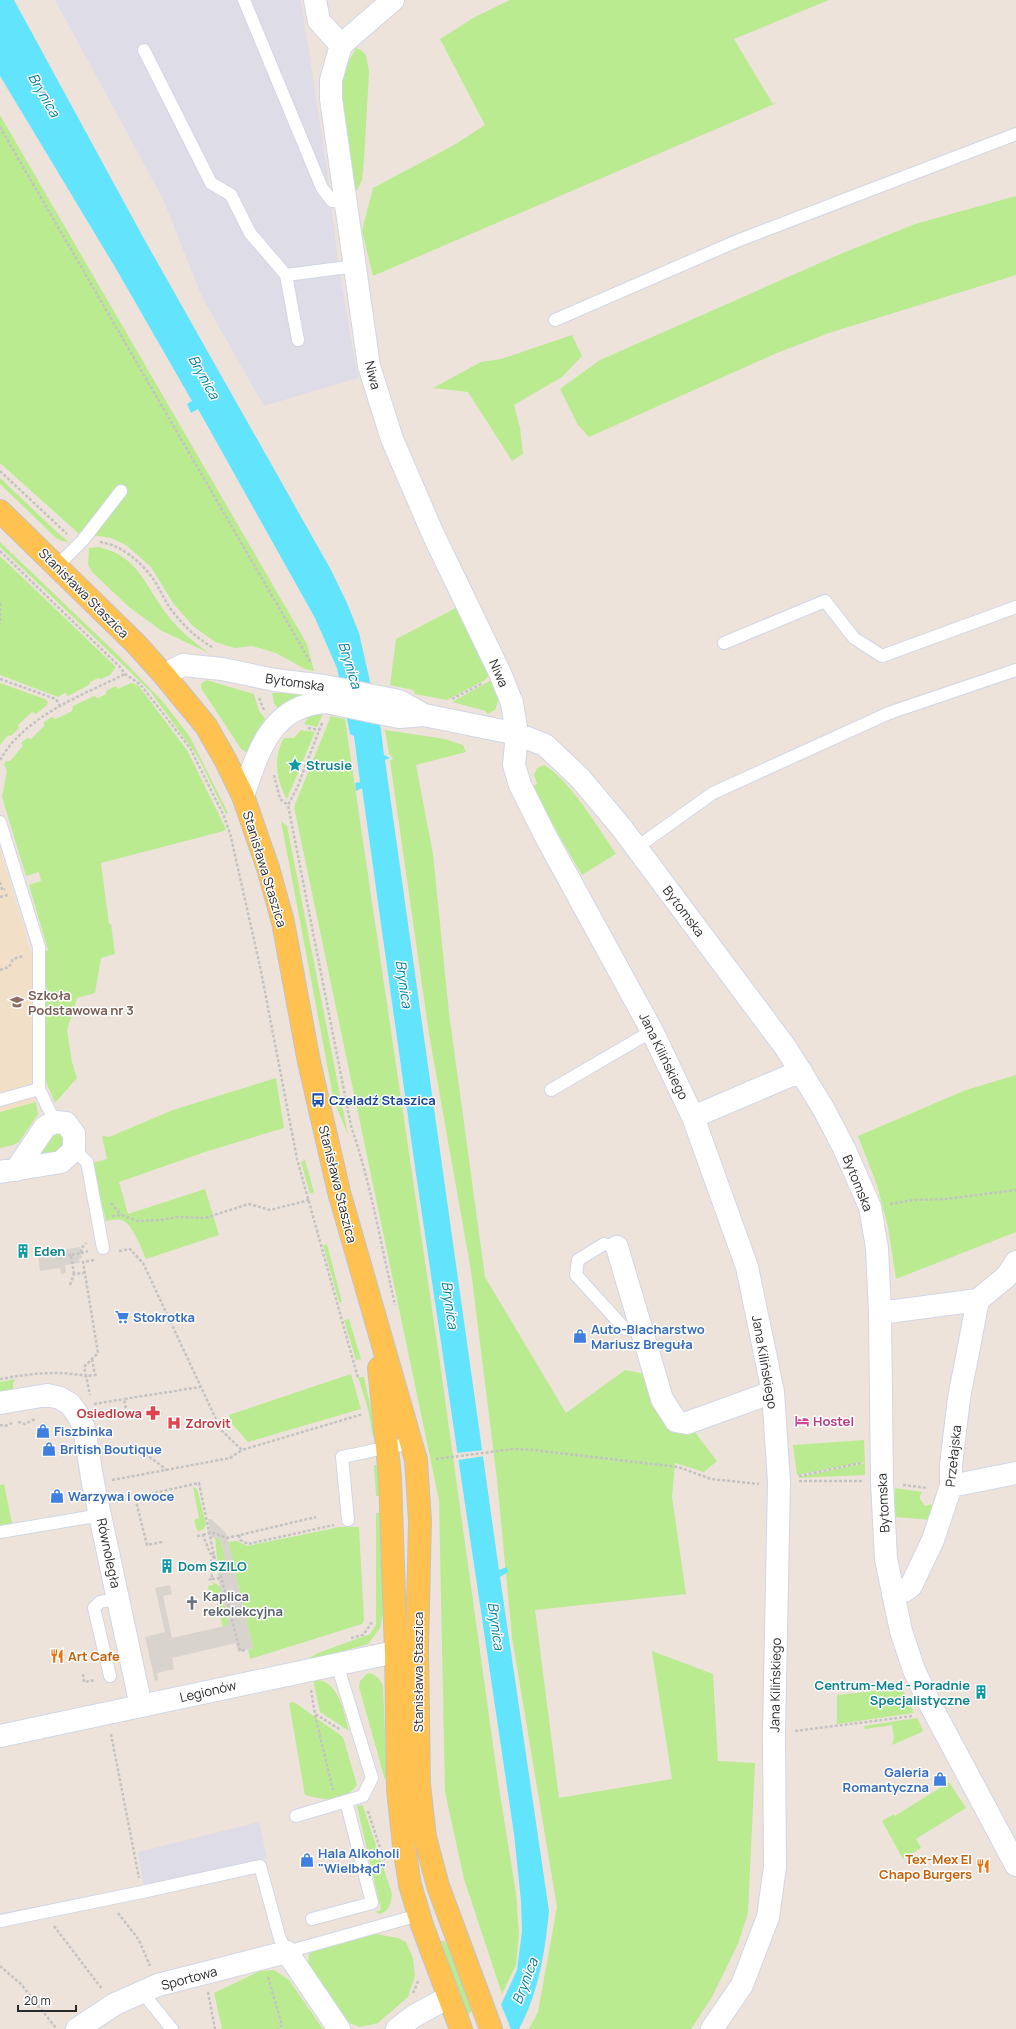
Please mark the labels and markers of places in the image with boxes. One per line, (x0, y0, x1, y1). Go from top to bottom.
place label: Strusie (306, 756, 352, 774)
place icon: Strusie (287, 757, 303, 773)
place label: Szkoła Podstawowa nr 3 (28, 986, 134, 1019)
school or university icon: Szkoła Podstawowa nr 3 (9, 994, 25, 1010)
place label: Czeladź Staszica (329, 1091, 436, 1109)
bus stop icon: Czeladź Staszica (310, 1092, 326, 1108)
place label: Eden (34, 1242, 65, 1260)
building icon: Eden (15, 1243, 31, 1259)
place label: Stokrotka (133, 1308, 195, 1326)
supermarket icon: Stokrotka (114, 1309, 130, 1325)
place label: Auto-Blacharstwo Mariusz Breguła (591, 1320, 705, 1353)
shop icon: Auto-Blacharstwo Mariusz Breguła (572, 1328, 588, 1344)
place label: Osiedlowa (77, 1404, 142, 1422)
pharmacy icon: Osiedlowa (145, 1405, 161, 1421)
place label: Hostel (813, 1412, 854, 1430)
hotel icon: Hostel (794, 1413, 810, 1429)
place label: Zdrovit (185, 1414, 231, 1432)
hospital icon: Zdrovit (166, 1415, 182, 1431)
place label: Fiszbinka (54, 1422, 113, 1440)
shop icon: Fiszbinka (35, 1423, 51, 1439)
place label: British Boutique (60, 1440, 162, 1458)
shop icon: British Boutique (41, 1441, 57, 1457)
place label: Warzywa i owoce (68, 1487, 174, 1505)
shop icon: Warzywa i owoce (49, 1488, 65, 1504)
place label: Dom SZILO (178, 1557, 247, 1575)
building icon: Dom SZILO (159, 1558, 175, 1574)
place label: Kaplica rekolekcyjna (203, 1587, 283, 1620)
church icon: Kaplica rekolekcyjna (184, 1595, 200, 1611)
place label: Art Cafe (68, 1647, 120, 1665)
restaurant icon: Art Cafe (49, 1648, 65, 1664)
place label: Centrum-Med - Poradnie Specjalistyczne (815, 1676, 970, 1709)
building icon: Centrum-Med - Poradnie Specjalistyczne (973, 1684, 989, 1700)
place label: Galeria Romantyczna (843, 1763, 929, 1796)
shop icon: Galeria Romantyczna (932, 1771, 948, 1787)
place label: Hala Alkoholi "Wielbłąd" (318, 1844, 399, 1877)
place label: Tex-Mex El Chapo Burgers (879, 1850, 972, 1883)
shop icon: Hala Alkoholi "Wielbłąd" (299, 1852, 315, 1868)
restaurant icon: Tex-Mex El Chapo Burgers (975, 1858, 991, 1874)

